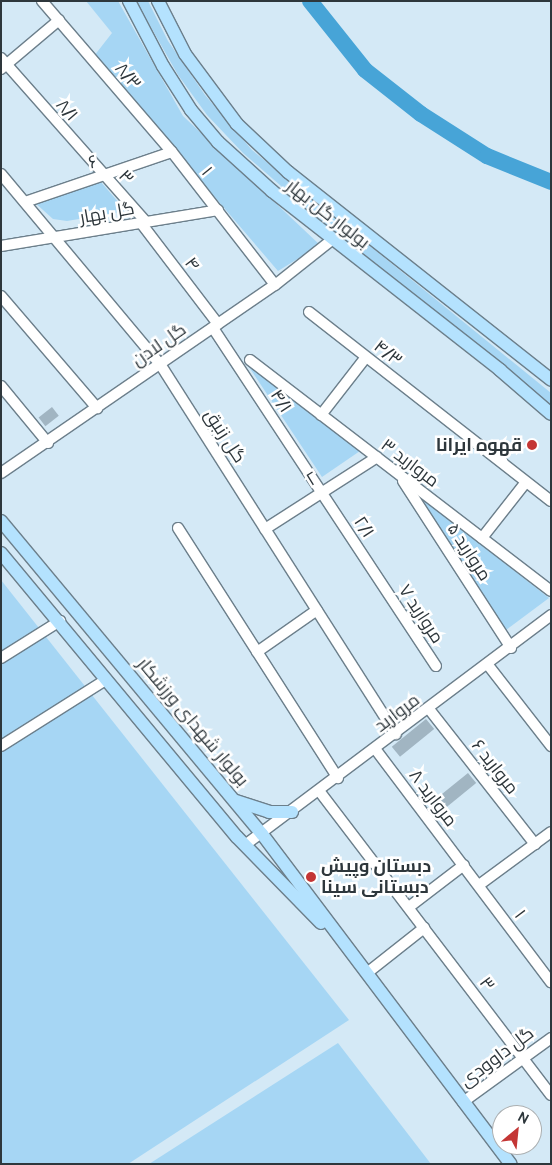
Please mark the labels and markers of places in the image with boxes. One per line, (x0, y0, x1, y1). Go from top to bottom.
place label: قهوه ایرانا (436, 434, 522, 456)
marker: قهوه ایرانا (526, 439, 538, 451)
place label: دبستان وپیش دبستانی سینا (321, 856, 431, 899)
marker: دبستان وپیش دبستانی سینا (305, 871, 317, 883)

